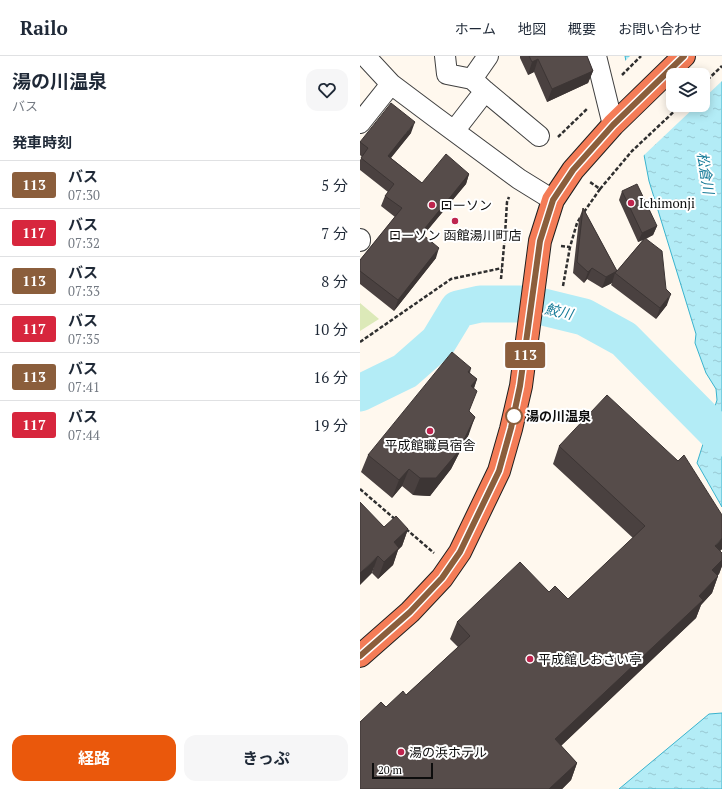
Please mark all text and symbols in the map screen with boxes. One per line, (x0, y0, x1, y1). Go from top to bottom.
text: Railo (20, 15, 68, 40)
text: ホーム (454, 19, 496, 38)
text: 地図 (518, 19, 546, 38)
text: 概要 (568, 19, 596, 38)
text: お問い合わせ (618, 19, 702, 38)
text: 湯の川温泉 (12, 68, 107, 93)
map controls (666, 68, 710, 112)
button: layers (666, 68, 710, 112)
button: heart (306, 69, 348, 111)
text: バス (12, 97, 38, 115)
text: 発車時刻 (12, 132, 72, 152)
water label: 松倉川 (693, 151, 719, 197)
text: バス (68, 166, 98, 186)
text: 113 (22, 175, 46, 194)
text: 5 分 (321, 175, 348, 195)
text: 07:30 (68, 186, 100, 204)
place label: Ichimonji (639, 194, 695, 212)
place label: ローソン (440, 196, 492, 214)
marker: Ichimonji (626, 198, 636, 208)
marker: ローソン (427, 200, 437, 210)
text: バス (68, 214, 98, 234)
marker: ローソン 函館湯川町店 (450, 216, 460, 226)
text: 117 (22, 223, 46, 242)
text: 7 分 (321, 223, 348, 243)
place label: ローソン 函館湯川町店 (388, 226, 522, 244)
text: 07:32 (68, 234, 100, 252)
text: バス (68, 262, 98, 282)
text: 113 (22, 271, 46, 290)
text: 8 分 (321, 271, 348, 291)
text: 07:33 (68, 282, 100, 300)
water label: 鮫川 (543, 299, 577, 324)
text: バス (68, 310, 98, 330)
text: 117 (22, 319, 46, 338)
text: 10 分 (313, 319, 348, 339)
text: 07:35 (68, 330, 100, 348)
line badge: 113 (502, 342, 548, 368)
text: 113 (513, 345, 537, 364)
text: バス (68, 358, 98, 378)
text: 113 (22, 367, 46, 386)
text: 16 分 (313, 367, 348, 387)
text: 07:41 (68, 378, 100, 396)
text: バス (68, 406, 98, 426)
marker: 湯の川温泉 (505, 407, 523, 425)
place label: 湯の川温泉 (526, 407, 591, 425)
text: 117 (22, 415, 46, 434)
text: 19 分 (313, 415, 348, 435)
text: 07:44 (68, 426, 100, 444)
marker: 平成館職員宿舎 (425, 426, 435, 436)
place label: 平成館職員宿舎 (384, 436, 476, 454)
place label: 平成館しおさい亭 (538, 650, 642, 668)
marker: 平成館しおさい亭 (525, 654, 535, 664)
button: 経路 (12, 735, 176, 781)
button: きっぷ (184, 735, 348, 781)
place label: 湯の浜ホテル (409, 743, 487, 761)
marker: 湯の浜ホテル (396, 747, 406, 757)
scale bar (372, 761, 433, 780)
text: 20 m (378, 763, 402, 777)

